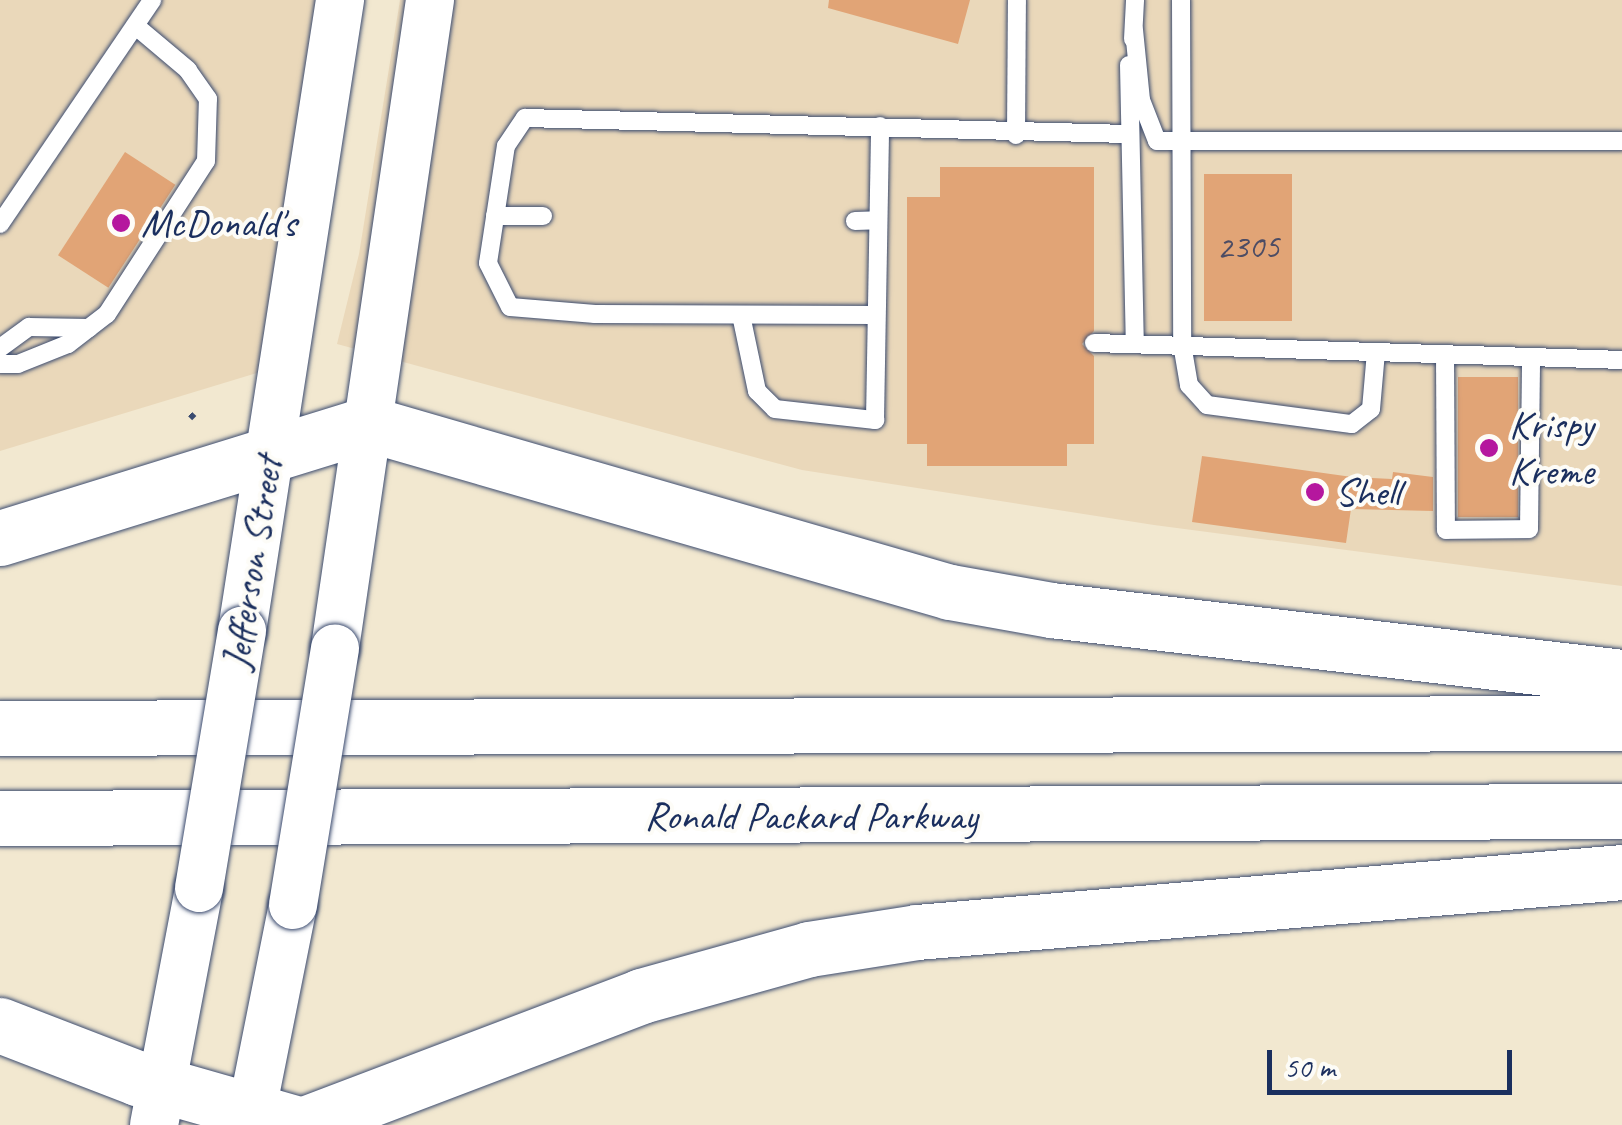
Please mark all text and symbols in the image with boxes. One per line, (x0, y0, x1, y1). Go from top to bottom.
place label: McDonald's (141, 199, 296, 247)
marker: McDonald's (110, 212, 132, 234)
house number: 2305 (1217, 226, 1279, 268)
place label: Krispy Kreme (1509, 401, 1594, 495)
marker: Krispy Kreme (1478, 437, 1500, 459)
street label: Jefferson Street (211, 453, 293, 673)
place label: Shell (1335, 468, 1400, 516)
marker: Shell (1304, 481, 1326, 503)
street label: Ronald Packard Parkway (644, 792, 978, 840)
scale bar (1272, 1030, 1517, 1092)
text: 50 m (1284, 1048, 1335, 1086)

